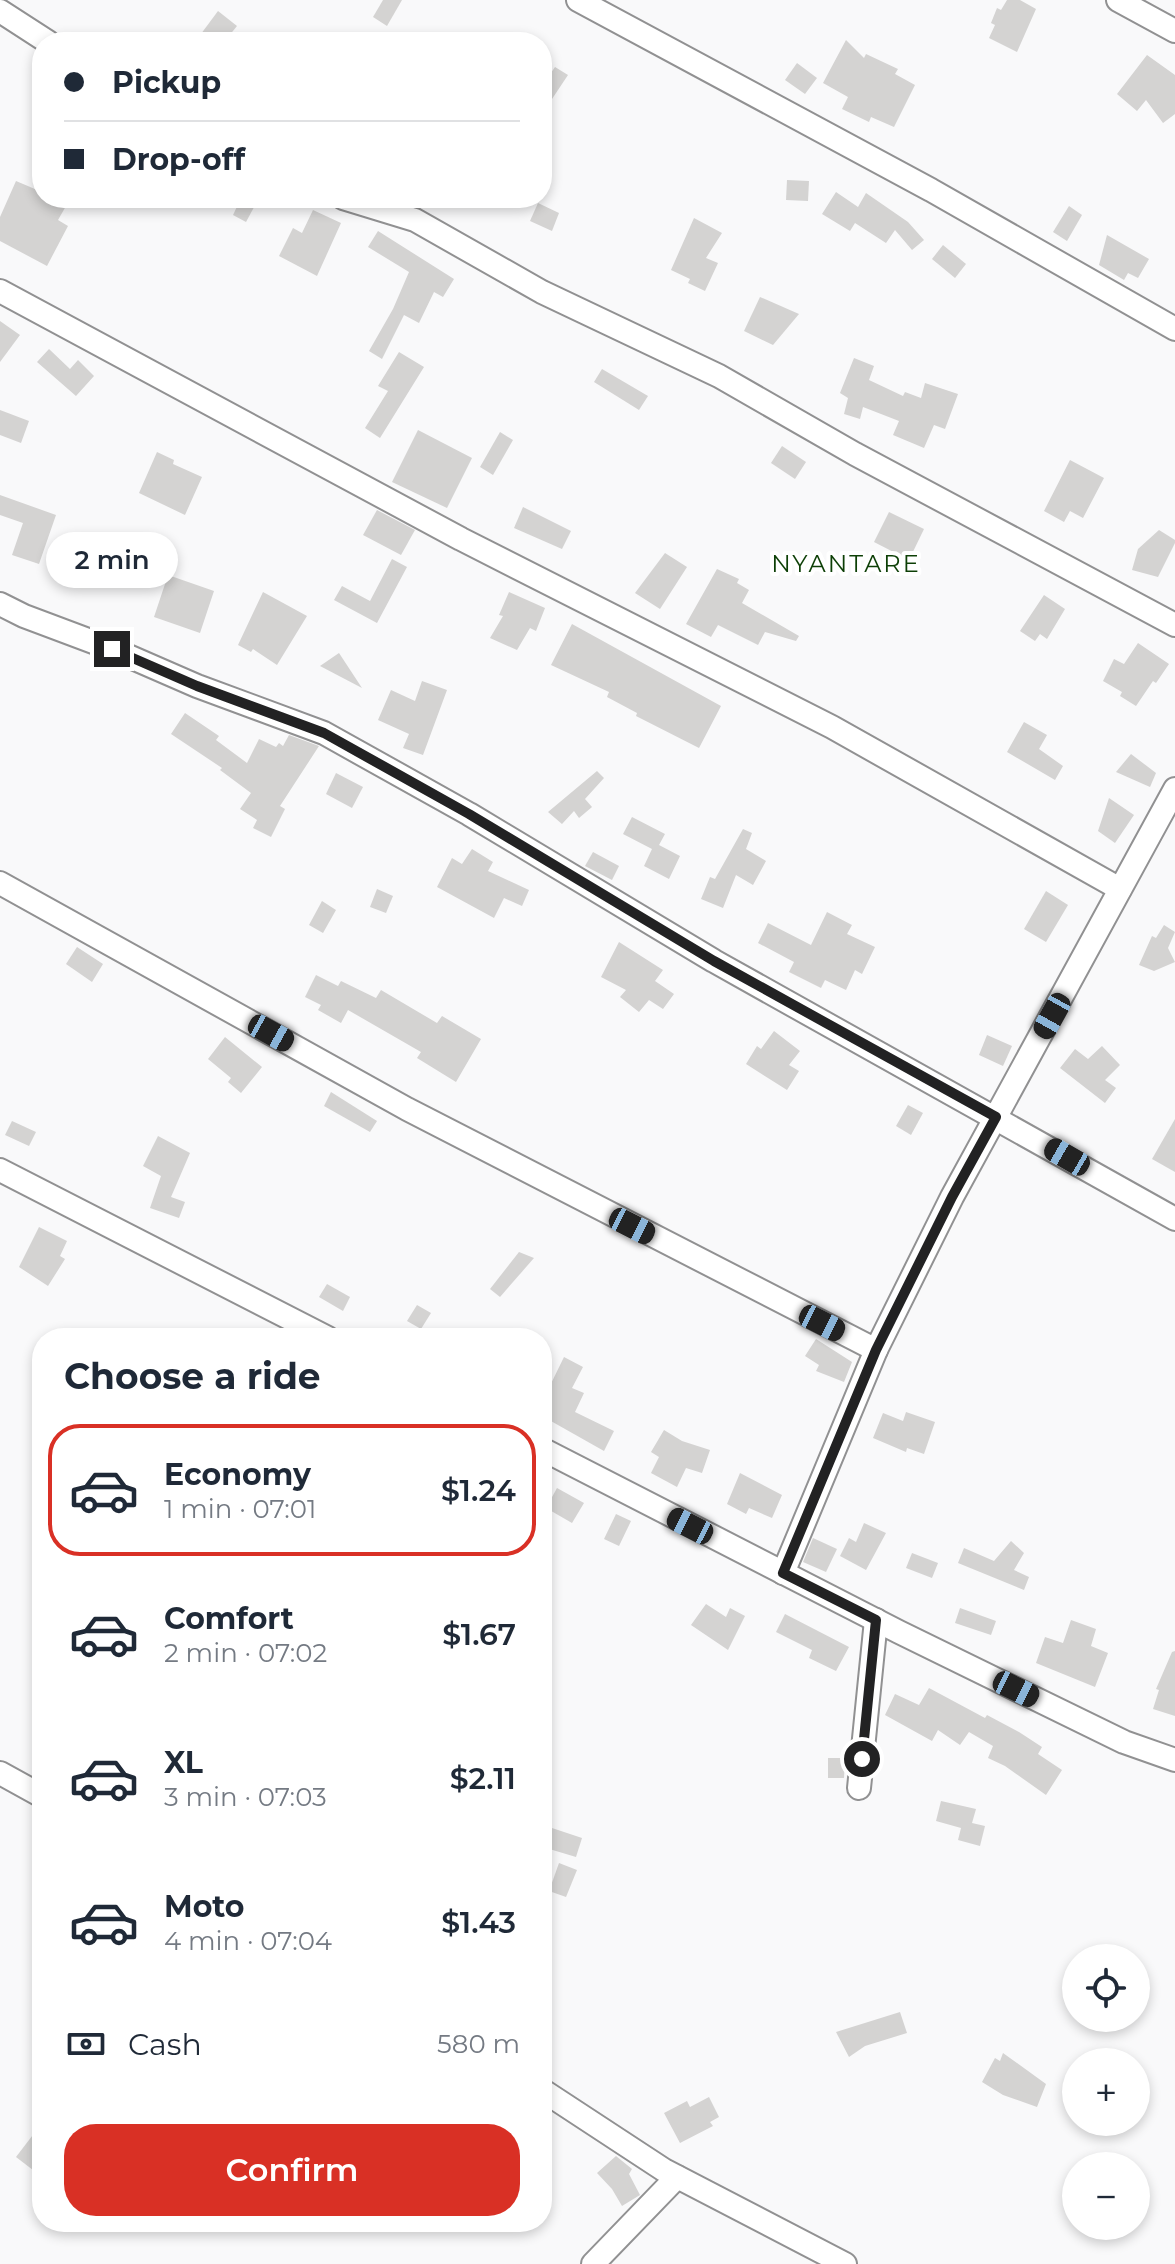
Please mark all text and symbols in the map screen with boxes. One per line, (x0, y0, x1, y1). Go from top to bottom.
text: Pickup (112, 64, 221, 101)
text: Drop-off (112, 141, 245, 178)
callout: 2 min (46, 533, 178, 589)
text: 2 min (74, 544, 150, 576)
district label: NYANTARE (771, 549, 921, 578)
route end (94, 631, 130, 667)
car (1030, 989, 1074, 1043)
car (244, 1011, 298, 1055)
car (1040, 1135, 1094, 1179)
car (605, 1204, 659, 1248)
car (795, 1301, 849, 1345)
text: Choose a ride (64, 1354, 321, 1398)
icon: car (68, 1454, 140, 1526)
text: Economy (164, 1456, 311, 1493)
text: $1.24 (441, 1472, 516, 1509)
text: 1 min · 07:01 (164, 1493, 316, 1525)
car (663, 1504, 717, 1548)
icon: car (68, 1598, 140, 1670)
text: Comfort (164, 1600, 294, 1637)
text: $1.67 (442, 1616, 516, 1653)
text: 2 min · 07:02 (164, 1637, 327, 1669)
car (989, 1668, 1043, 1710)
route start (844, 1741, 880, 1777)
icon: car (68, 1742, 140, 1814)
text: XL (164, 1744, 203, 1781)
text: $2.11 (450, 1760, 516, 1797)
text: 3 min · 07:03 (164, 1781, 327, 1813)
icon: car (68, 1886, 140, 1958)
text: Moto (164, 1888, 245, 1925)
text: $1.43 (441, 1904, 516, 1941)
text: 4 min · 07:04 (164, 1925, 332, 1957)
map controls (1062, 1944, 1150, 2240)
button: locate (1062, 1944, 1150, 2032)
icon: cash (64, 2022, 108, 2066)
text: Cash (128, 2026, 202, 2063)
text: 580 m (437, 2028, 520, 2060)
button: + (1062, 2048, 1150, 2136)
button: Confirm (64, 2124, 520, 2216)
button: − (1062, 2152, 1150, 2240)

